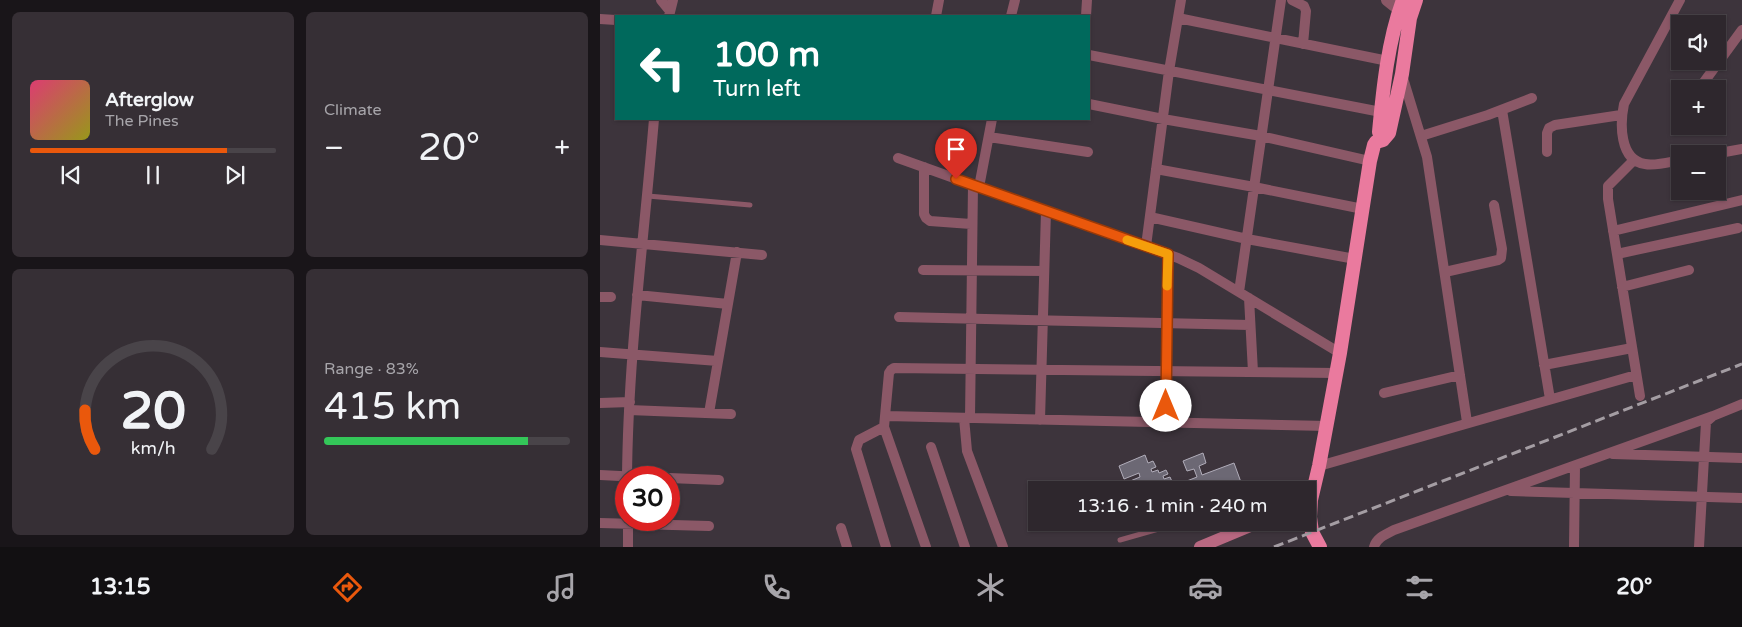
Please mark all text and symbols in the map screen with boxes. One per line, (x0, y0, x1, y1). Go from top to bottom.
map controls (1671, 15, 1726, 200)
button: sound (1671, 15, 1726, 70)
text: 100 m (713, 34, 820, 76)
icon: left (630, 35, 695, 100)
text: Turn left (713, 76, 801, 102)
button: + (1671, 80, 1726, 135)
text: Afterglow (105, 89, 194, 111)
text: Climate (324, 100, 382, 120)
text: The Pines (105, 111, 179, 131)
text: 20° (418, 125, 480, 171)
pin (935, 128, 977, 179)
text: − (324, 131, 344, 165)
text: + (554, 131, 570, 165)
icon: arrive (942, 135, 970, 163)
button: − (1671, 145, 1726, 200)
icon: previous (57, 161, 85, 189)
icon: pause (139, 161, 167, 189)
icon: next (221, 161, 249, 189)
text: Range · 83% (324, 359, 419, 379)
position arrow (1139, 379, 1191, 431)
text: 20 (120, 380, 186, 443)
text: 415 km (324, 384, 461, 430)
text: km/h (131, 438, 175, 459)
speed limit sign: 30 (615, 466, 680, 531)
text: 13:16 · 1 min · 240 m (1076, 495, 1268, 517)
icon: directions (330, 570, 365, 605)
icon: music (544, 570, 579, 605)
icon: phone (759, 570, 794, 605)
icon: climate (973, 570, 1008, 605)
icon: car (1188, 570, 1223, 605)
icon: filters (1402, 570, 1437, 605)
text: 13:15 (90, 574, 151, 600)
text: 20° (1616, 574, 1652, 600)

